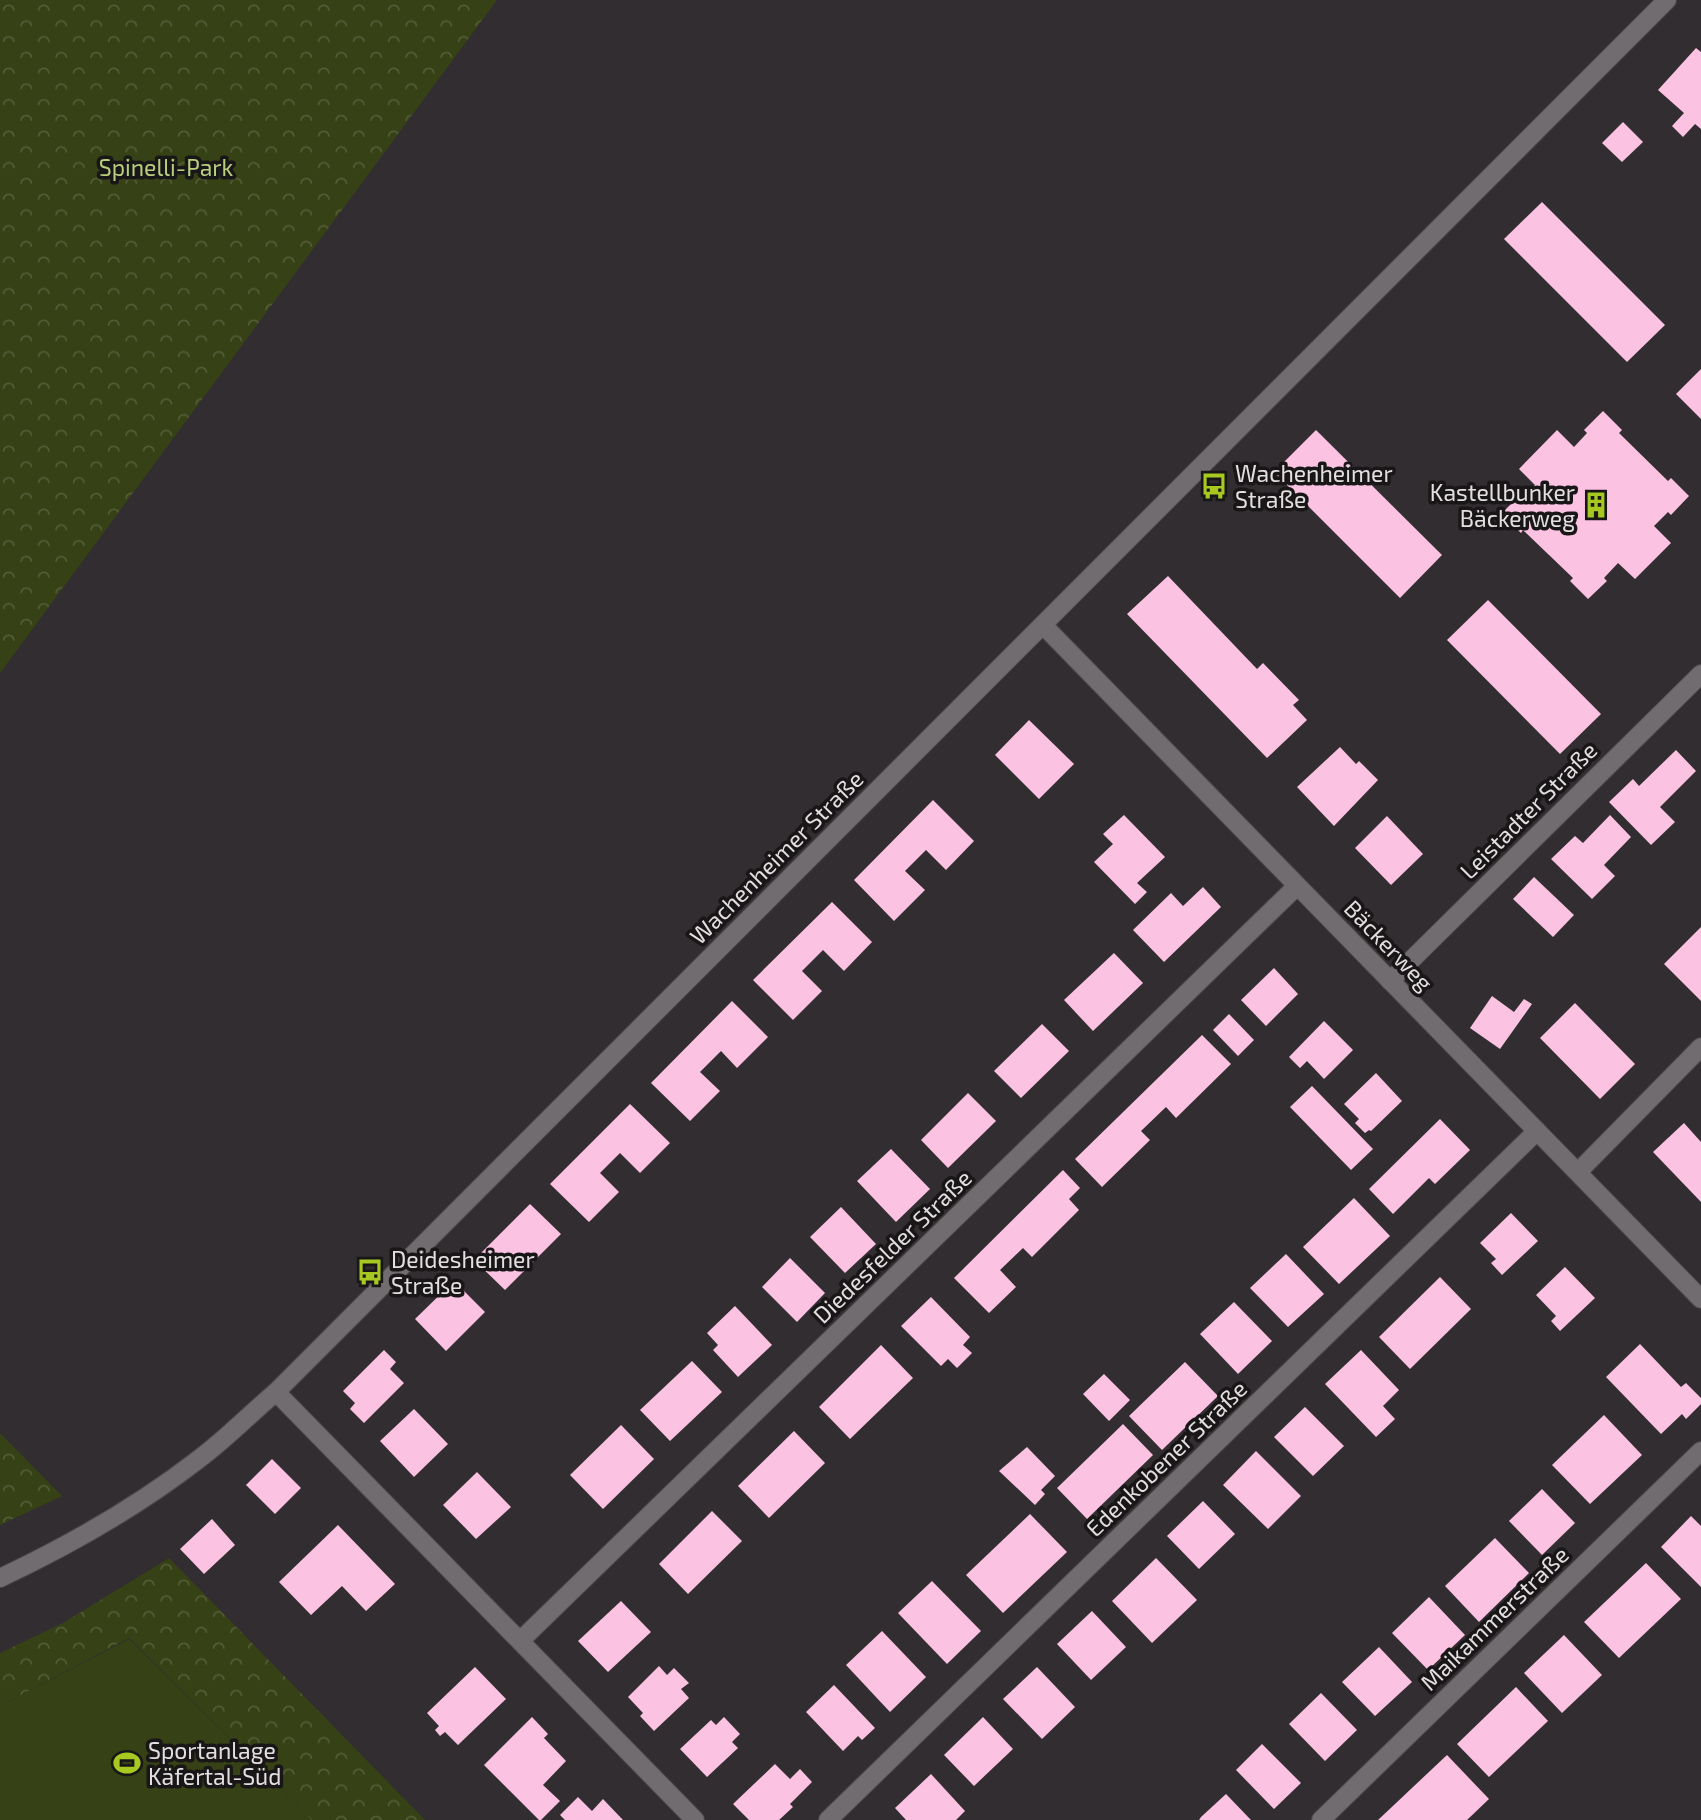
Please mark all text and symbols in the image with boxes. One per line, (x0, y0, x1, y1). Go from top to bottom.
park label: Spinelli-Park (99, 153, 233, 181)
place label: Wachenheimer Straße (1235, 459, 1393, 513)
bus stop icon: Wachenheimer Straße (1199, 471, 1229, 501)
place label: Kastellbunker Bäckerweg (1430, 478, 1575, 532)
building icon: Kastellbunker Bäckerweg (1581, 490, 1611, 520)
street label: Leistadter Straße (1454, 736, 1602, 884)
street label: Wachenheimer Straße (684, 765, 868, 949)
street label: Bäckerweg (1339, 894, 1439, 996)
street label: Diedesfelder Straße (807, 1163, 977, 1329)
place label: Deidesheimer Straße (391, 1245, 535, 1299)
bus stop icon: Deidesheimer Straße (355, 1257, 385, 1287)
street label: Edenkobener Straße (1080, 1374, 1252, 1542)
street label: Maikammerstraße (1414, 1540, 1574, 1696)
place label: Sportanlage Käfertal-Süd (148, 1736, 281, 1790)
sports icon: Sportanlage Käfertal-Süd (112, 1748, 142, 1778)

